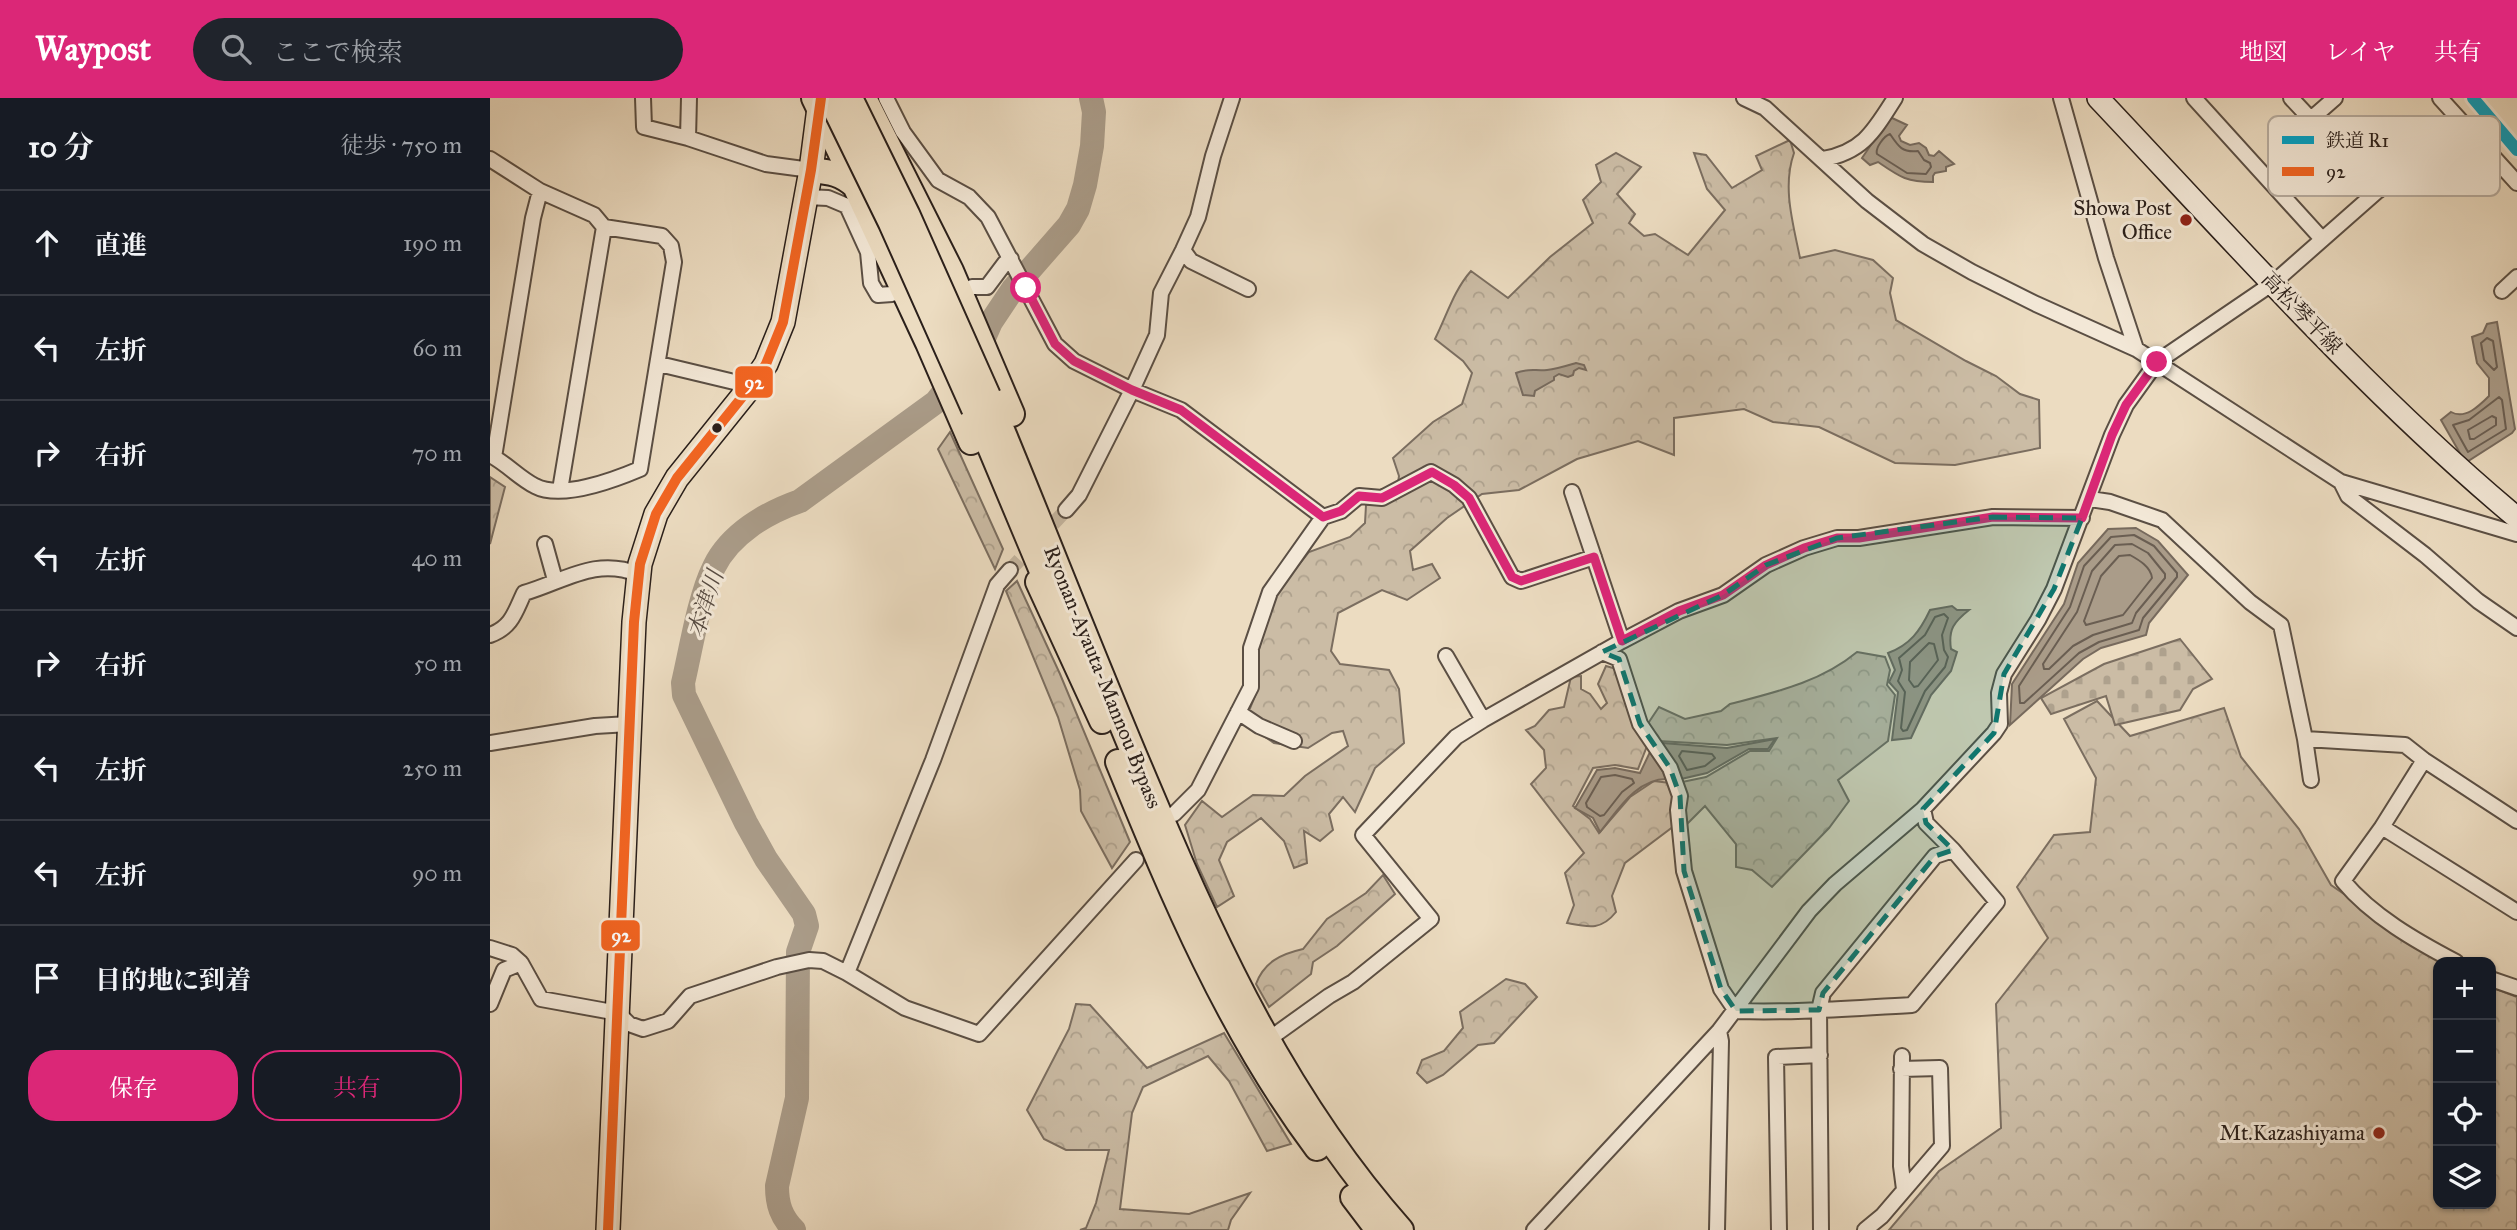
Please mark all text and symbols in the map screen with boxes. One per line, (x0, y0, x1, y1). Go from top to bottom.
search box (193, 18, 683, 81)
text: Waypost (35, 29, 151, 69)
icon: search (217, 30, 255, 68)
text: ここで検索 (273, 36, 403, 68)
text: 地図 (2239, 37, 2287, 67)
text: レイヤ (2325, 37, 2396, 67)
text: 共有 (2434, 37, 2482, 67)
legend (2268, 116, 2500, 196)
text: 10 分 (28, 129, 94, 165)
text: 鉄道 R1 (2326, 129, 2389, 152)
text: 徒歩 · 750 m (340, 131, 462, 159)
text: 92 (2326, 160, 2346, 183)
place label: Showa Post Office (2073, 195, 2173, 245)
marker: Showa Post Office (2178, 212, 2194, 228)
icon: ahead (28, 224, 66, 262)
text: 直進 (95, 229, 147, 261)
text: 190 m (403, 229, 462, 257)
street label: 高松琴平線 (2256, 266, 2348, 360)
route start (1010, 272, 1041, 303)
icon: left (28, 329, 66, 367)
text: 左折 (95, 334, 147, 366)
text: 60 m (413, 334, 462, 362)
route end (2141, 346, 2172, 377)
line badge: 92 (734, 365, 774, 399)
text: 92 (744, 371, 764, 395)
unlabelled marker (710, 421, 724, 435)
icon: right (28, 434, 66, 472)
text: 右折 (95, 439, 147, 471)
text: 70 m (412, 439, 462, 467)
icon: left (28, 539, 66, 577)
street label: Ryonan-Ayauta-Mannou Bypass (1038, 542, 1168, 812)
text: 左折 (95, 544, 147, 576)
text: 40 m (412, 544, 462, 572)
water label: 本津川 (681, 564, 730, 641)
icon: right (28, 644, 66, 682)
text: 右折 (95, 649, 147, 681)
text: 50 m (414, 649, 462, 677)
icon: left (28, 749, 66, 787)
text: 左折 (95, 754, 147, 786)
text: 250 m (402, 754, 462, 782)
icon: left (28, 854, 66, 892)
text: 左折 (95, 859, 147, 891)
text: 90 m (412, 859, 462, 887)
line badge: 92 (600, 919, 641, 952)
text: 92 (611, 924, 631, 948)
map controls (2433, 957, 2496, 1209)
button: + (2433, 957, 2496, 1020)
icon: arrive (28, 959, 66, 997)
text: 目的地に到着 (95, 964, 251, 996)
button: − (2433, 1020, 2496, 1083)
button: 保存 (28, 1050, 238, 1121)
button: 共有 (252, 1050, 462, 1121)
button: locate (2433, 1083, 2496, 1146)
place label: Mt.Kazashiyama (2220, 1120, 2365, 1146)
marker: Mt.Kazashiyama (2371, 1125, 2387, 1141)
button: layers (2433, 1146, 2496, 1209)

